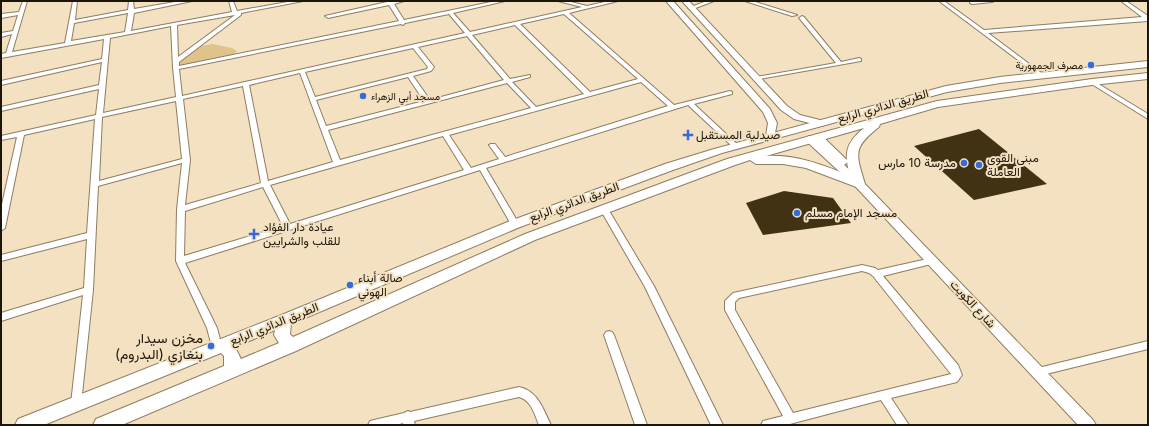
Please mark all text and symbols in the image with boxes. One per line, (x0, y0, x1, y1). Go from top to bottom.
place label: مصرف الجمهورية (1016, 59, 1083, 72)
marker: مصرف الجمهورية (1086, 60, 1096, 70)
street label: الطريق الدائري الرابع (835, 85, 931, 129)
place label: مسجد أبي الزهراء (371, 90, 440, 105)
marker: مسجد أبي الزهراء (358, 91, 368, 101)
place label: صيدلية المستقبل (696, 127, 780, 143)
marker: صيدلية المستقبل (683, 130, 693, 140)
place label: مبنى القوى العاملة (987, 150, 1039, 179)
place label: مدرسة 10 مارس (878, 155, 956, 171)
marker: مدرسة 10 مارس (959, 158, 969, 168)
marker: مبنى القوى العاملة (974, 160, 984, 170)
street label: الطريق الدائري الرابع (527, 178, 622, 228)
place label: مسجد الإمام مسلم (805, 205, 897, 221)
marker: مسجد الإمام مسلم (792, 208, 802, 218)
place label: عيادة دار الفؤاد للقلب والشرايين (263, 219, 340, 249)
marker: عيادة دار الفؤاد للقلب والشرايين (248, 228, 260, 240)
place label: صالة أبناء الهوني (358, 270, 403, 302)
street label: شارع الكويت (946, 277, 999, 332)
marker: صالة أبناء الهوني (345, 280, 355, 290)
street label: الطريق الدائري الرابع (227, 299, 322, 351)
place label: مخزن سيدار بنغازي (البدروم) (115, 329, 203, 366)
marker: مخزن سيدار بنغازي (البدروم) (206, 341, 216, 351)

